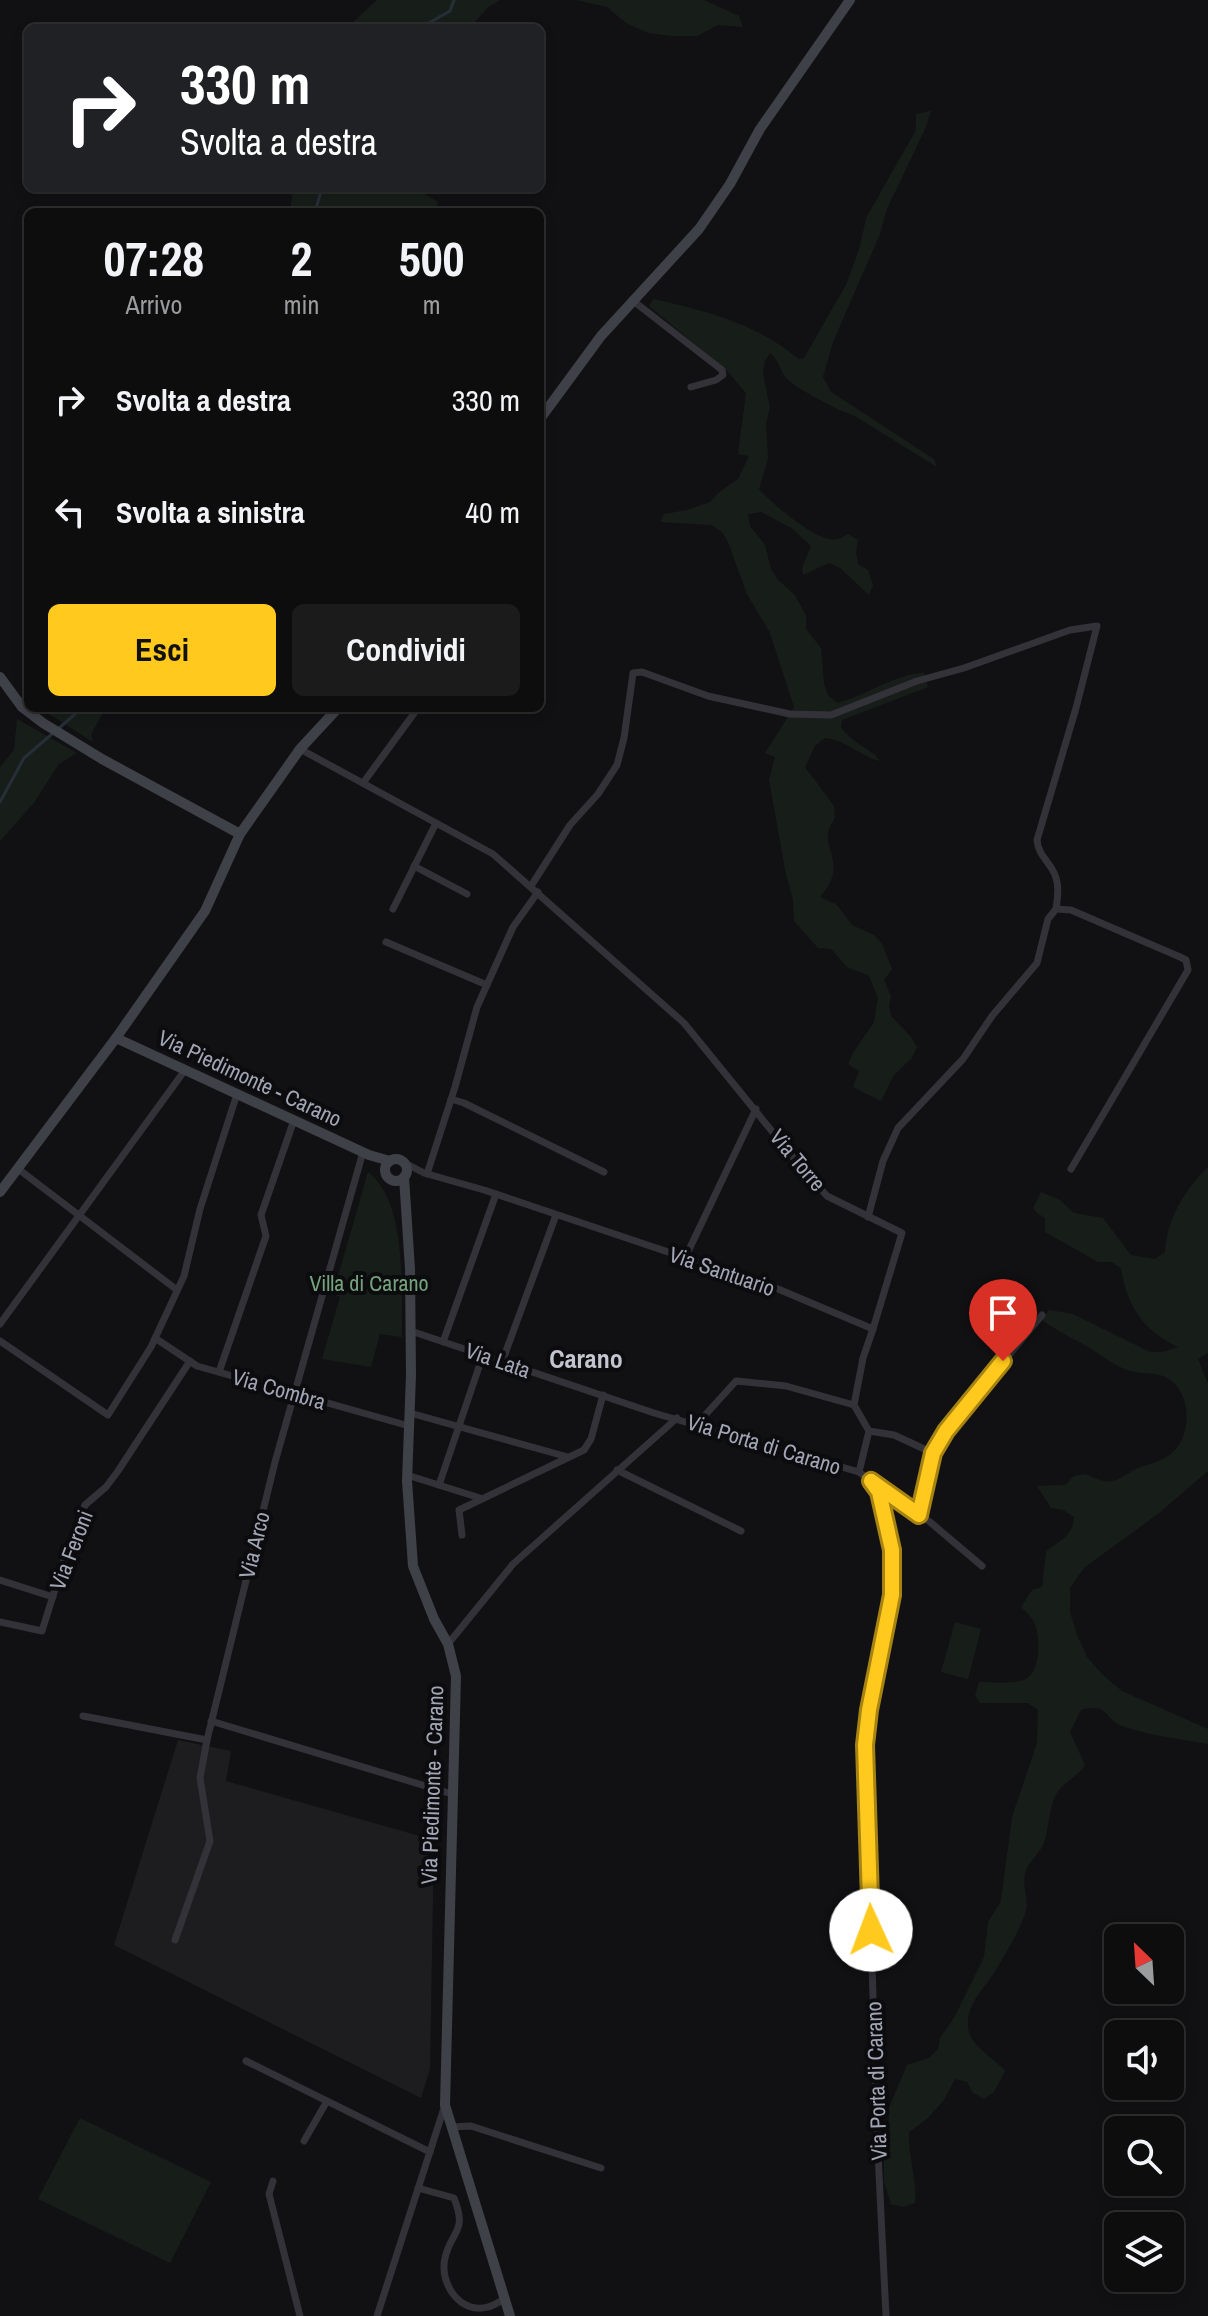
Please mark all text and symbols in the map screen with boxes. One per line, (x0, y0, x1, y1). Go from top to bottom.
text: 330 m (180, 46, 310, 121)
icon: right (48, 56, 152, 160)
text: Svolta a destra (180, 118, 377, 166)
text: 07:28 (104, 226, 204, 291)
text: 2 (291, 226, 312, 291)
text: 500 (399, 226, 464, 291)
text: Arrivo (125, 287, 182, 322)
text: min (284, 287, 319, 322)
text: m (423, 287, 441, 322)
icon: right (48, 378, 92, 422)
text: Svolta a destra (116, 380, 291, 420)
text: 330 m (452, 380, 520, 420)
icon: left (48, 490, 92, 534)
text: Svolta a sinistra (116, 492, 305, 532)
text: 40 m (465, 492, 520, 532)
button: Esci (48, 604, 276, 696)
button: Condividi (292, 604, 520, 696)
street label: Via Piedimonte - Carano (153, 1022, 347, 1134)
street label: Via Torre (763, 1123, 833, 1197)
street label: Via Santuario (665, 1239, 779, 1303)
park label: Villa di Carano (309, 1268, 429, 1298)
pin (969, 1279, 1037, 1361)
icon: arrive (981, 1291, 1025, 1335)
street label: Via Lata (461, 1335, 535, 1385)
district label: Carano (549, 1341, 623, 1376)
street label: Via Combra (229, 1361, 329, 1417)
street label: Via Porta di Carano (684, 1406, 844, 1482)
street label: Via Feroni (42, 1506, 100, 1594)
street label: Via Arco (231, 1508, 277, 1582)
street label: Via Piedimonte - Carano (414, 1685, 450, 1885)
position arrow (829, 1888, 913, 1972)
north arrow (1104, 1924, 1184, 2004)
map controls (1104, 1924, 1184, 2292)
street label: Via Porta di Carano (858, 2001, 894, 2161)
button: sound (1104, 2020, 1184, 2100)
button: search (1104, 2116, 1184, 2196)
button: layers (1104, 2212, 1184, 2292)

